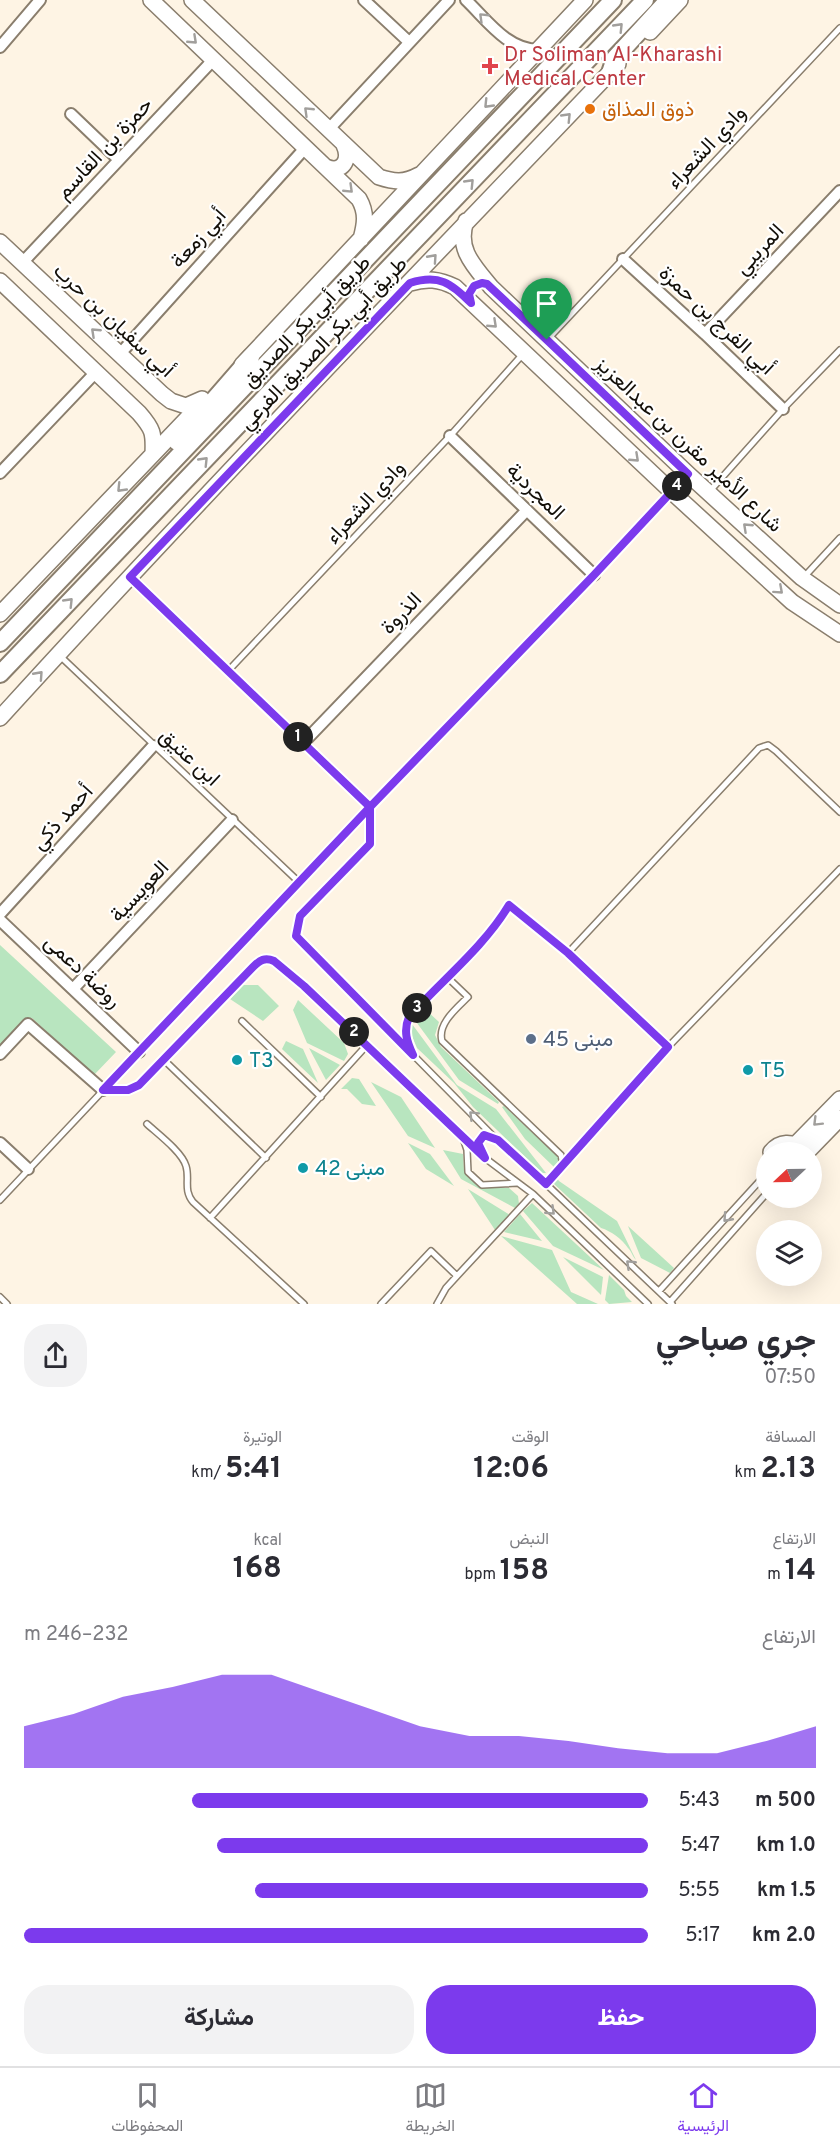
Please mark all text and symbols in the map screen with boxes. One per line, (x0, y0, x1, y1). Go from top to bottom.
one-way arrow (480, 13, 490, 24)
one-way arrow (612, 24, 623, 34)
one-way arrow (187, 33, 197, 44)
place label: Dr Soliman Al-Kharashi Medical Center (504, 42, 722, 93)
marker: Dr Soliman Al-Kharashi Medical Center (481, 57, 499, 75)
street label: حمزة بن القاسم (51, 92, 159, 206)
one-way arrow (484, 97, 495, 107)
place label: ذوق المذاق (602, 97, 694, 124)
street label: وادي الشعراء (662, 101, 754, 197)
marker: ذوق المذاق (583, 102, 597, 116)
one-way arrow (305, 107, 315, 118)
one-way arrow (560, 114, 571, 125)
one-way arrow (462, 180, 473, 191)
one-way arrow (342, 182, 353, 193)
street label: أبي زمعة (165, 203, 235, 276)
street label: المريبي (730, 219, 792, 283)
street label: طريق أبي بكر الصديق (237, 250, 379, 395)
street label: طريق أبي بكر الصديق الفرعي (234, 251, 416, 438)
one-way arrow (426, 254, 437, 265)
street label: أبي سفيان بن حرب (45, 258, 179, 386)
street label: أبي الفرج بن حمزة (651, 261, 780, 383)
pin (521, 278, 572, 340)
icon: arrive (530, 287, 563, 320)
one-way arrow (487, 317, 497, 328)
one-way arrow (91, 328, 102, 339)
street label: شارع الأمير مقرن بن عبدالعزيز (588, 350, 787, 539)
one-way arrow (629, 451, 639, 462)
street label: وادي الشعراء (321, 456, 413, 552)
one-way arrow (197, 457, 208, 467)
street label: المجردية (500, 458, 570, 527)
pin: 4 (662, 471, 692, 501)
text: 4 (672, 476, 682, 496)
one-way arrow (117, 481, 128, 491)
one-way arrow (743, 523, 754, 534)
one-way arrow (772, 583, 783, 594)
street label: الذروة (376, 587, 428, 641)
one-way arrow (62, 598, 73, 609)
one-way arrow (32, 671, 43, 681)
pin: 1 (283, 722, 313, 752)
street label: ابن عتيق (153, 723, 225, 793)
text: 1 (295, 727, 301, 747)
street label: أحمد ذكي (26, 779, 101, 858)
street label: العويسية (105, 855, 176, 929)
street label: روضة دعمى (37, 929, 127, 1015)
pin: 3 (402, 993, 432, 1023)
text: 3 (412, 998, 422, 1018)
pin: 2 (339, 1017, 369, 1047)
text: 2 (349, 1022, 359, 1042)
place label: مبنى 45 (543, 1027, 613, 1054)
marker: مبنى 45 (524, 1032, 538, 1046)
place label: T3 (249, 1048, 274, 1075)
marker: T3 (230, 1053, 244, 1067)
place label: T5 (760, 1058, 785, 1085)
marker: T5 (741, 1063, 755, 1077)
one-way arrow (469, 1112, 480, 1123)
one-way arrow (814, 1115, 824, 1126)
north arrow (756, 1142, 822, 1208)
map controls (756, 1142, 822, 1286)
place label: مبنى 42 (315, 1156, 385, 1183)
marker: مبنى 42 (296, 1161, 310, 1175)
one-way arrow (544, 1204, 555, 1215)
one-way arrow (723, 1211, 734, 1221)
button: layers (756, 1220, 822, 1286)
one-way arrow (626, 1260, 637, 1271)
text: جري صباحي (656, 1321, 816, 1363)
button: share (24, 1324, 87, 1387)
text: 07:50 (764, 1365, 816, 1391)
text: الوتيرة (243, 1428, 282, 1448)
text: الوقت (511, 1428, 549, 1448)
text: المسافة (765, 1428, 816, 1448)
text: 5:41 (225, 1451, 282, 1488)
text: 12:06 (473, 1451, 549, 1488)
text: 2.13 (760, 1451, 816, 1488)
text: /km (191, 1463, 225, 1483)
text: km (734, 1463, 760, 1483)
text: النبض (509, 1530, 549, 1550)
text: الارتفاع (773, 1530, 816, 1550)
text: kcal (254, 1531, 282, 1551)
text: 168 (233, 1551, 282, 1588)
text: 158 (500, 1553, 549, 1590)
text: 14 (785, 1553, 816, 1590)
text: bpm (465, 1565, 500, 1585)
text: m (767, 1565, 785, 1585)
text: 232–246 m (24, 1622, 128, 1648)
text: الارتفاع (762, 1625, 816, 1651)
text: 5:43 (679, 1788, 720, 1814)
text: 500 m (755, 1788, 816, 1814)
text: 5:47 (680, 1833, 720, 1859)
text: 1.0 km (756, 1833, 816, 1859)
text: 5:55 (678, 1878, 720, 1904)
text: 1.5 km (757, 1878, 816, 1904)
text: 5:17 (685, 1923, 720, 1949)
text: 2.0 km (752, 1923, 816, 1949)
button: مشاركة (24, 1985, 414, 2054)
button: حفظ (426, 1985, 816, 2054)
tab: المحفوظات (111, 2079, 183, 2140)
tab: الخريطة (405, 2079, 455, 2140)
tab: الرئيسية (677, 2079, 729, 2140)

